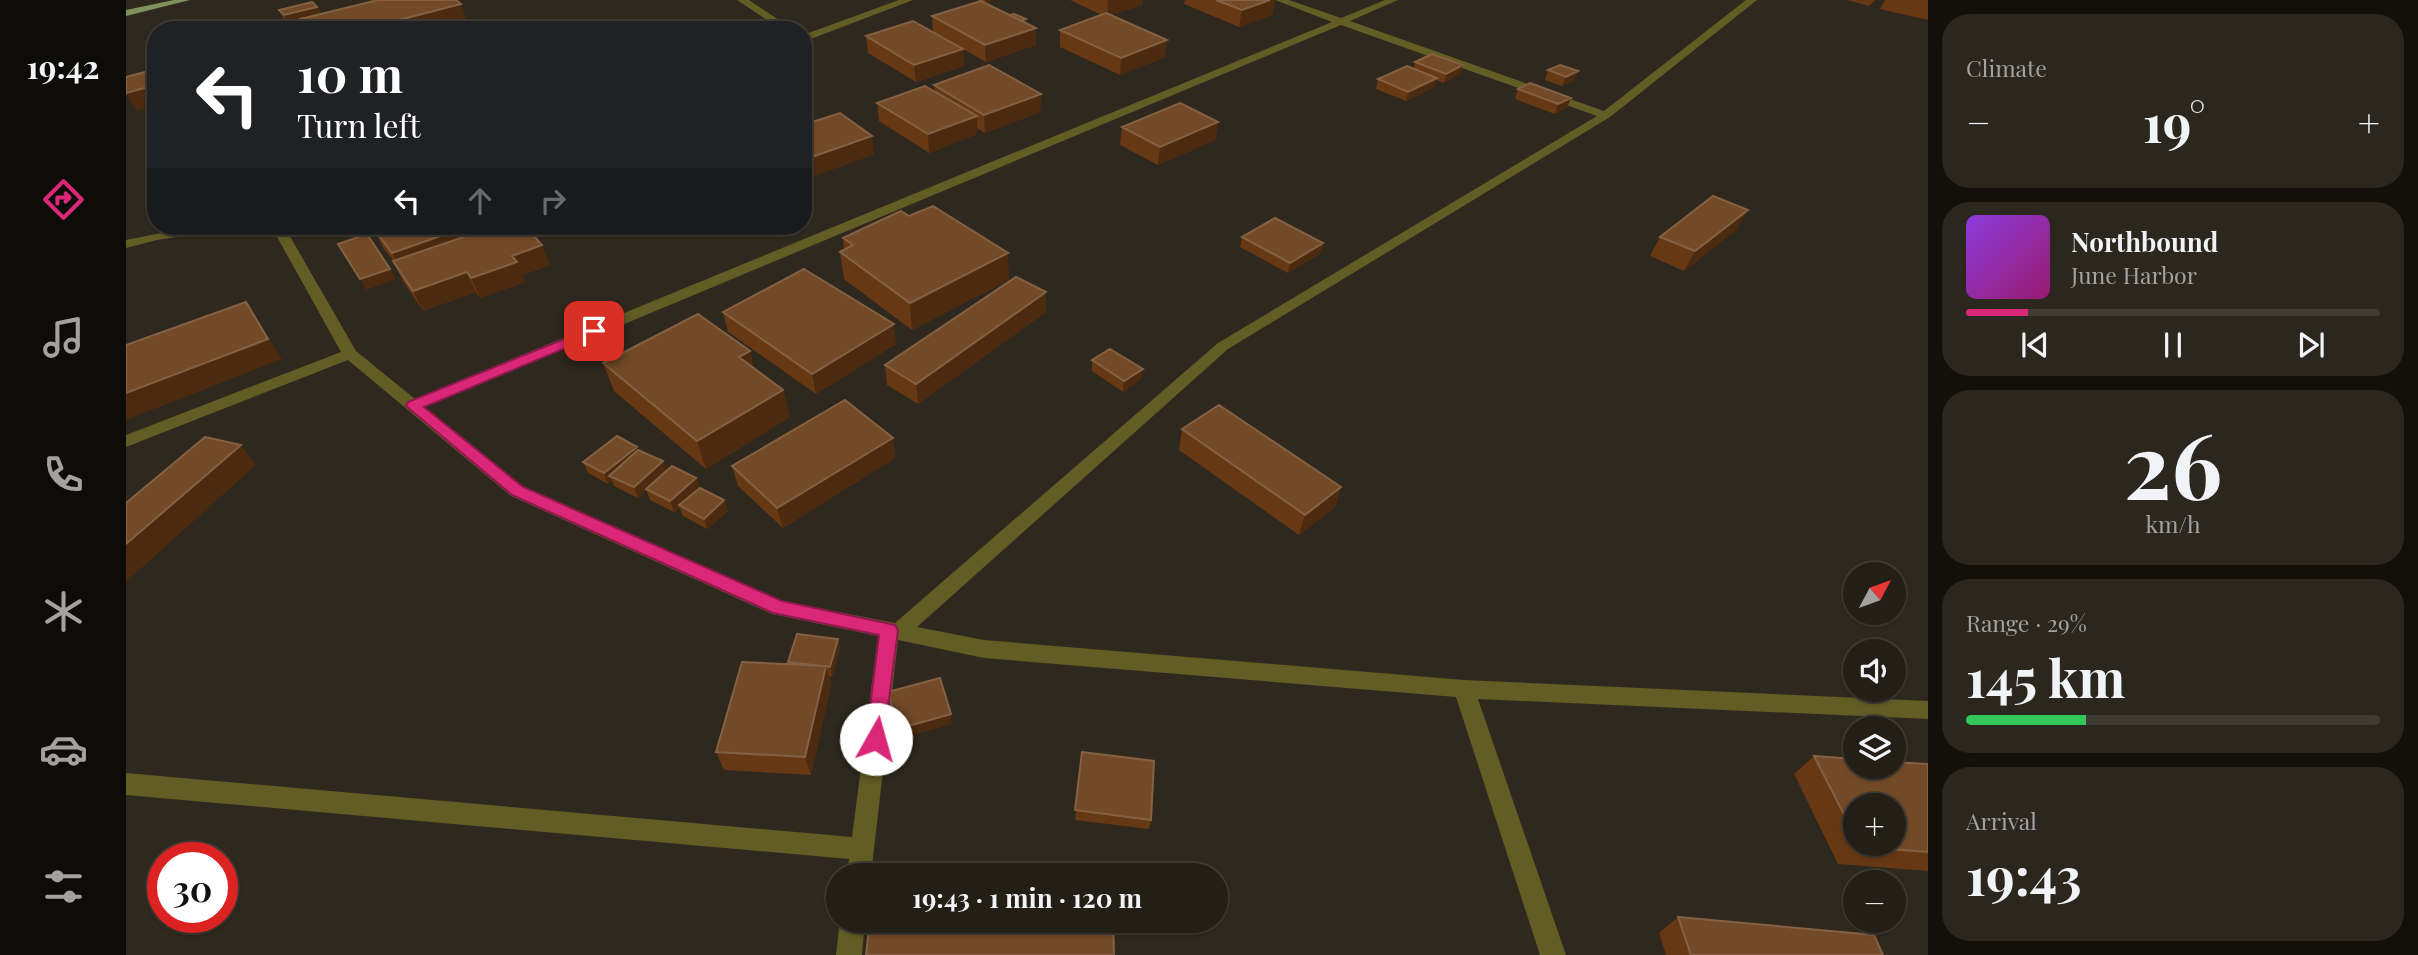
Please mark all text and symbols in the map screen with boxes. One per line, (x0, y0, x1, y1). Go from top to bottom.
text: 10 m (297, 40, 403, 105)
text: 19:42 (27, 44, 99, 87)
icon: left (182, 49, 273, 140)
text: Climate (1966, 52, 2047, 83)
text: 19° (2143, 87, 2206, 156)
text: − (1966, 96, 1991, 147)
text: + (2358, 96, 2380, 147)
text: Turn left (297, 103, 421, 146)
icon: directions (39, 175, 88, 224)
icon: left (388, 182, 426, 220)
icon: ahead (461, 182, 499, 220)
icon: right (534, 182, 572, 220)
text: Northbound (2071, 224, 2218, 259)
text: June Harbor (2071, 259, 2197, 290)
pin (564, 301, 624, 361)
icon: arrive (575, 312, 613, 350)
icon: music (39, 313, 88, 362)
icon: previous (2016, 326, 2054, 364)
icon: pause (2154, 326, 2192, 364)
icon: next (2292, 326, 2330, 364)
text: 26 (2124, 402, 2222, 523)
icon: phone (39, 450, 88, 499)
text: km/h (2145, 508, 2201, 539)
north arrow (1843, 562, 1906, 625)
map controls (1843, 562, 1906, 933)
icon: climate (39, 587, 88, 636)
text: Range · 29% (1966, 607, 2087, 638)
button: sound (1843, 639, 1906, 702)
text: 145 km (1966, 642, 2125, 711)
position arrow (839, 702, 913, 776)
button: layers (1843, 716, 1906, 779)
icon: car (39, 725, 88, 774)
button: + (1843, 793, 1906, 856)
text: Arrival (1966, 805, 2037, 836)
text: 19:43 (1966, 840, 2082, 909)
speed limit sign: 30 (147, 842, 238, 933)
icon: filters (39, 862, 88, 911)
button: − (1843, 870, 1906, 933)
text: 19:43 · 1 min · 120 m (912, 880, 1142, 915)

